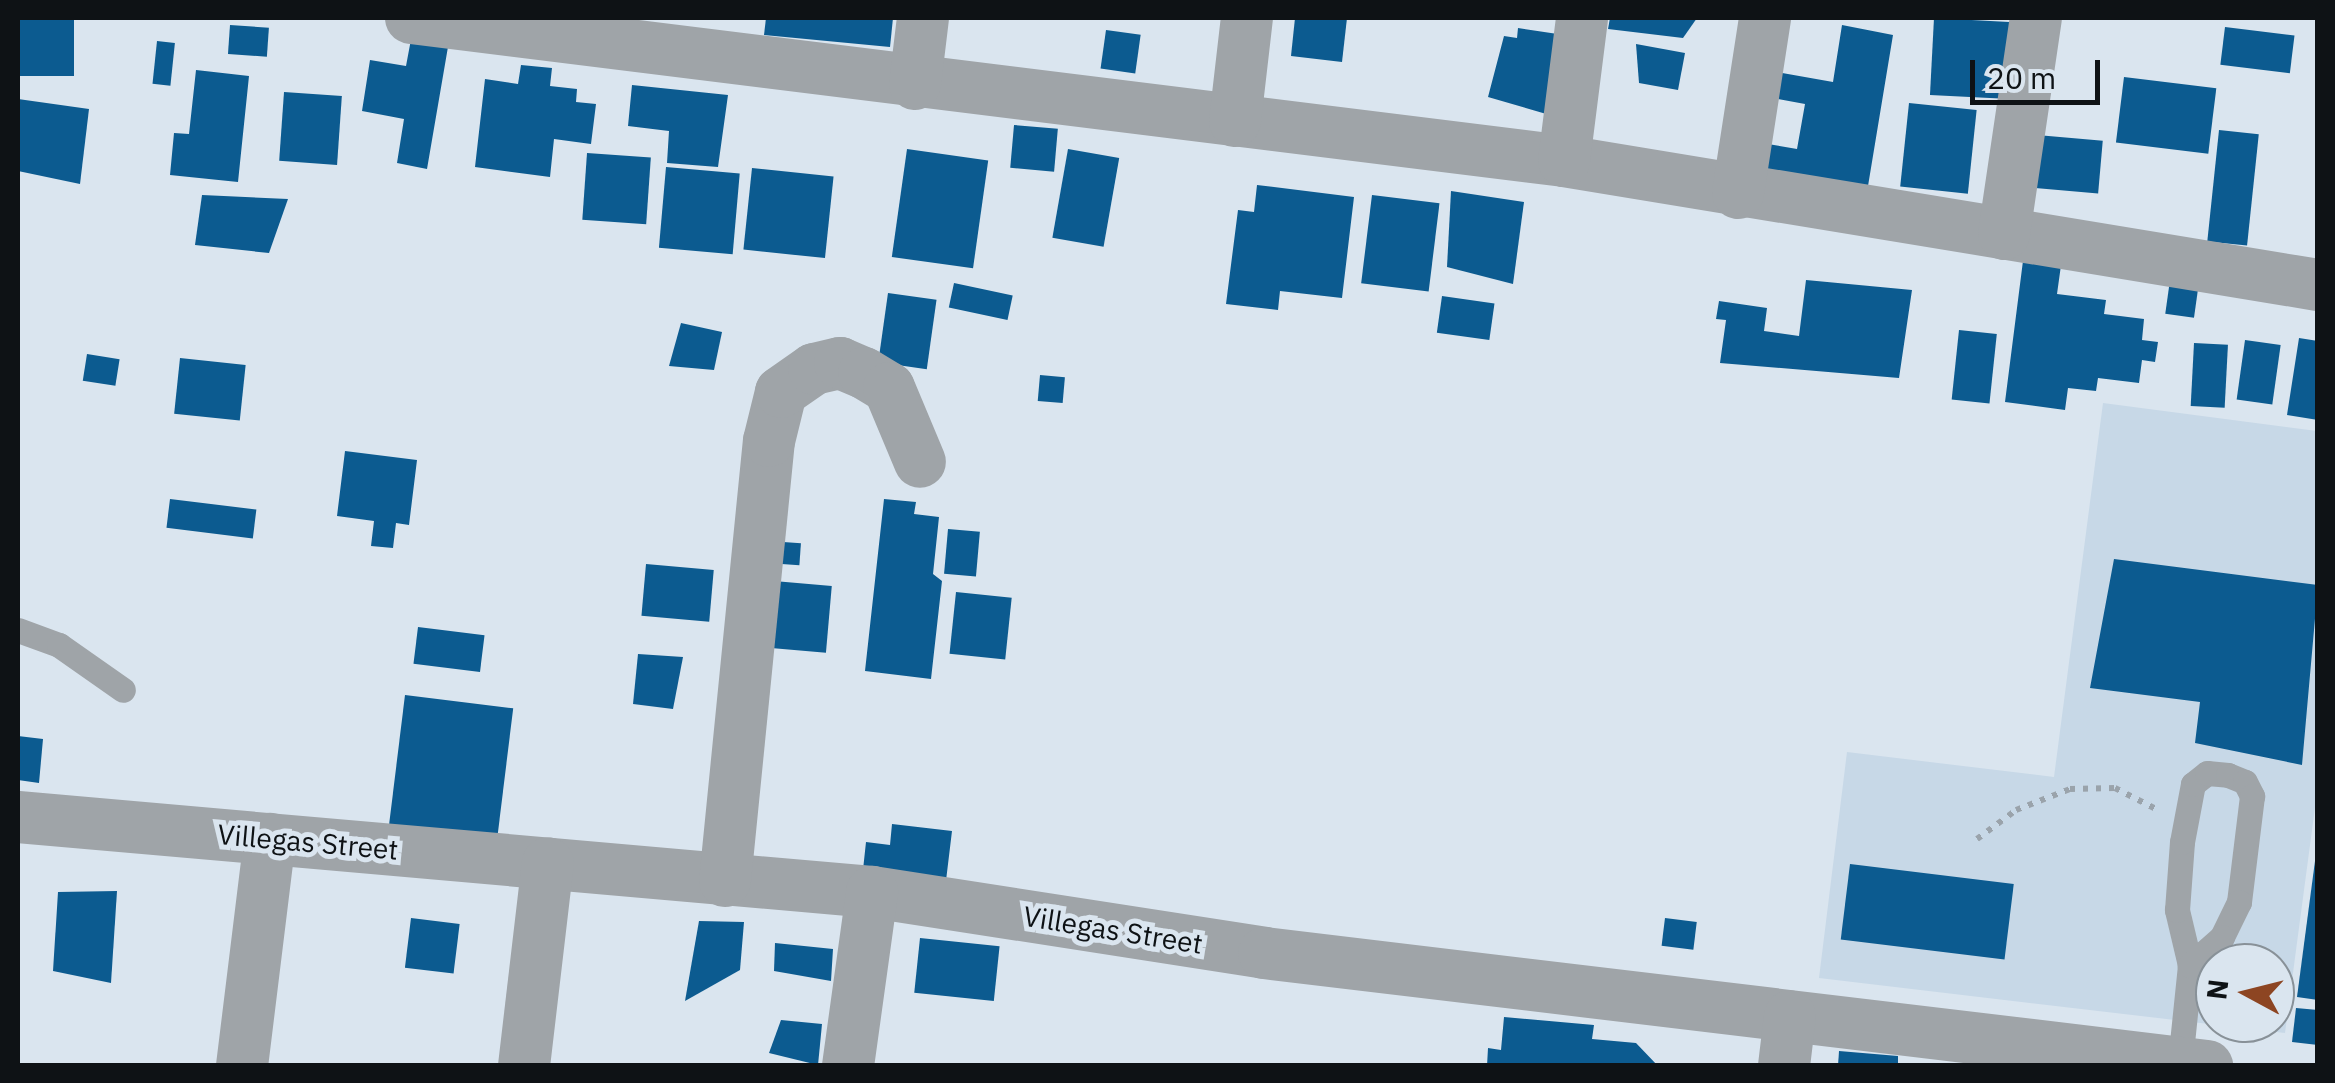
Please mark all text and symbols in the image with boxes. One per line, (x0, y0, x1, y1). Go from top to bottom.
scale bar (1975, 40, 2105, 102)
text: 20 m (1987, 58, 2056, 97)
street label: Villegas Street (216, 817, 400, 867)
street label: Villegas Street (1021, 899, 1205, 961)
north arrow (2195, 943, 2295, 1043)
text: N (2197, 977, 2236, 1002)

